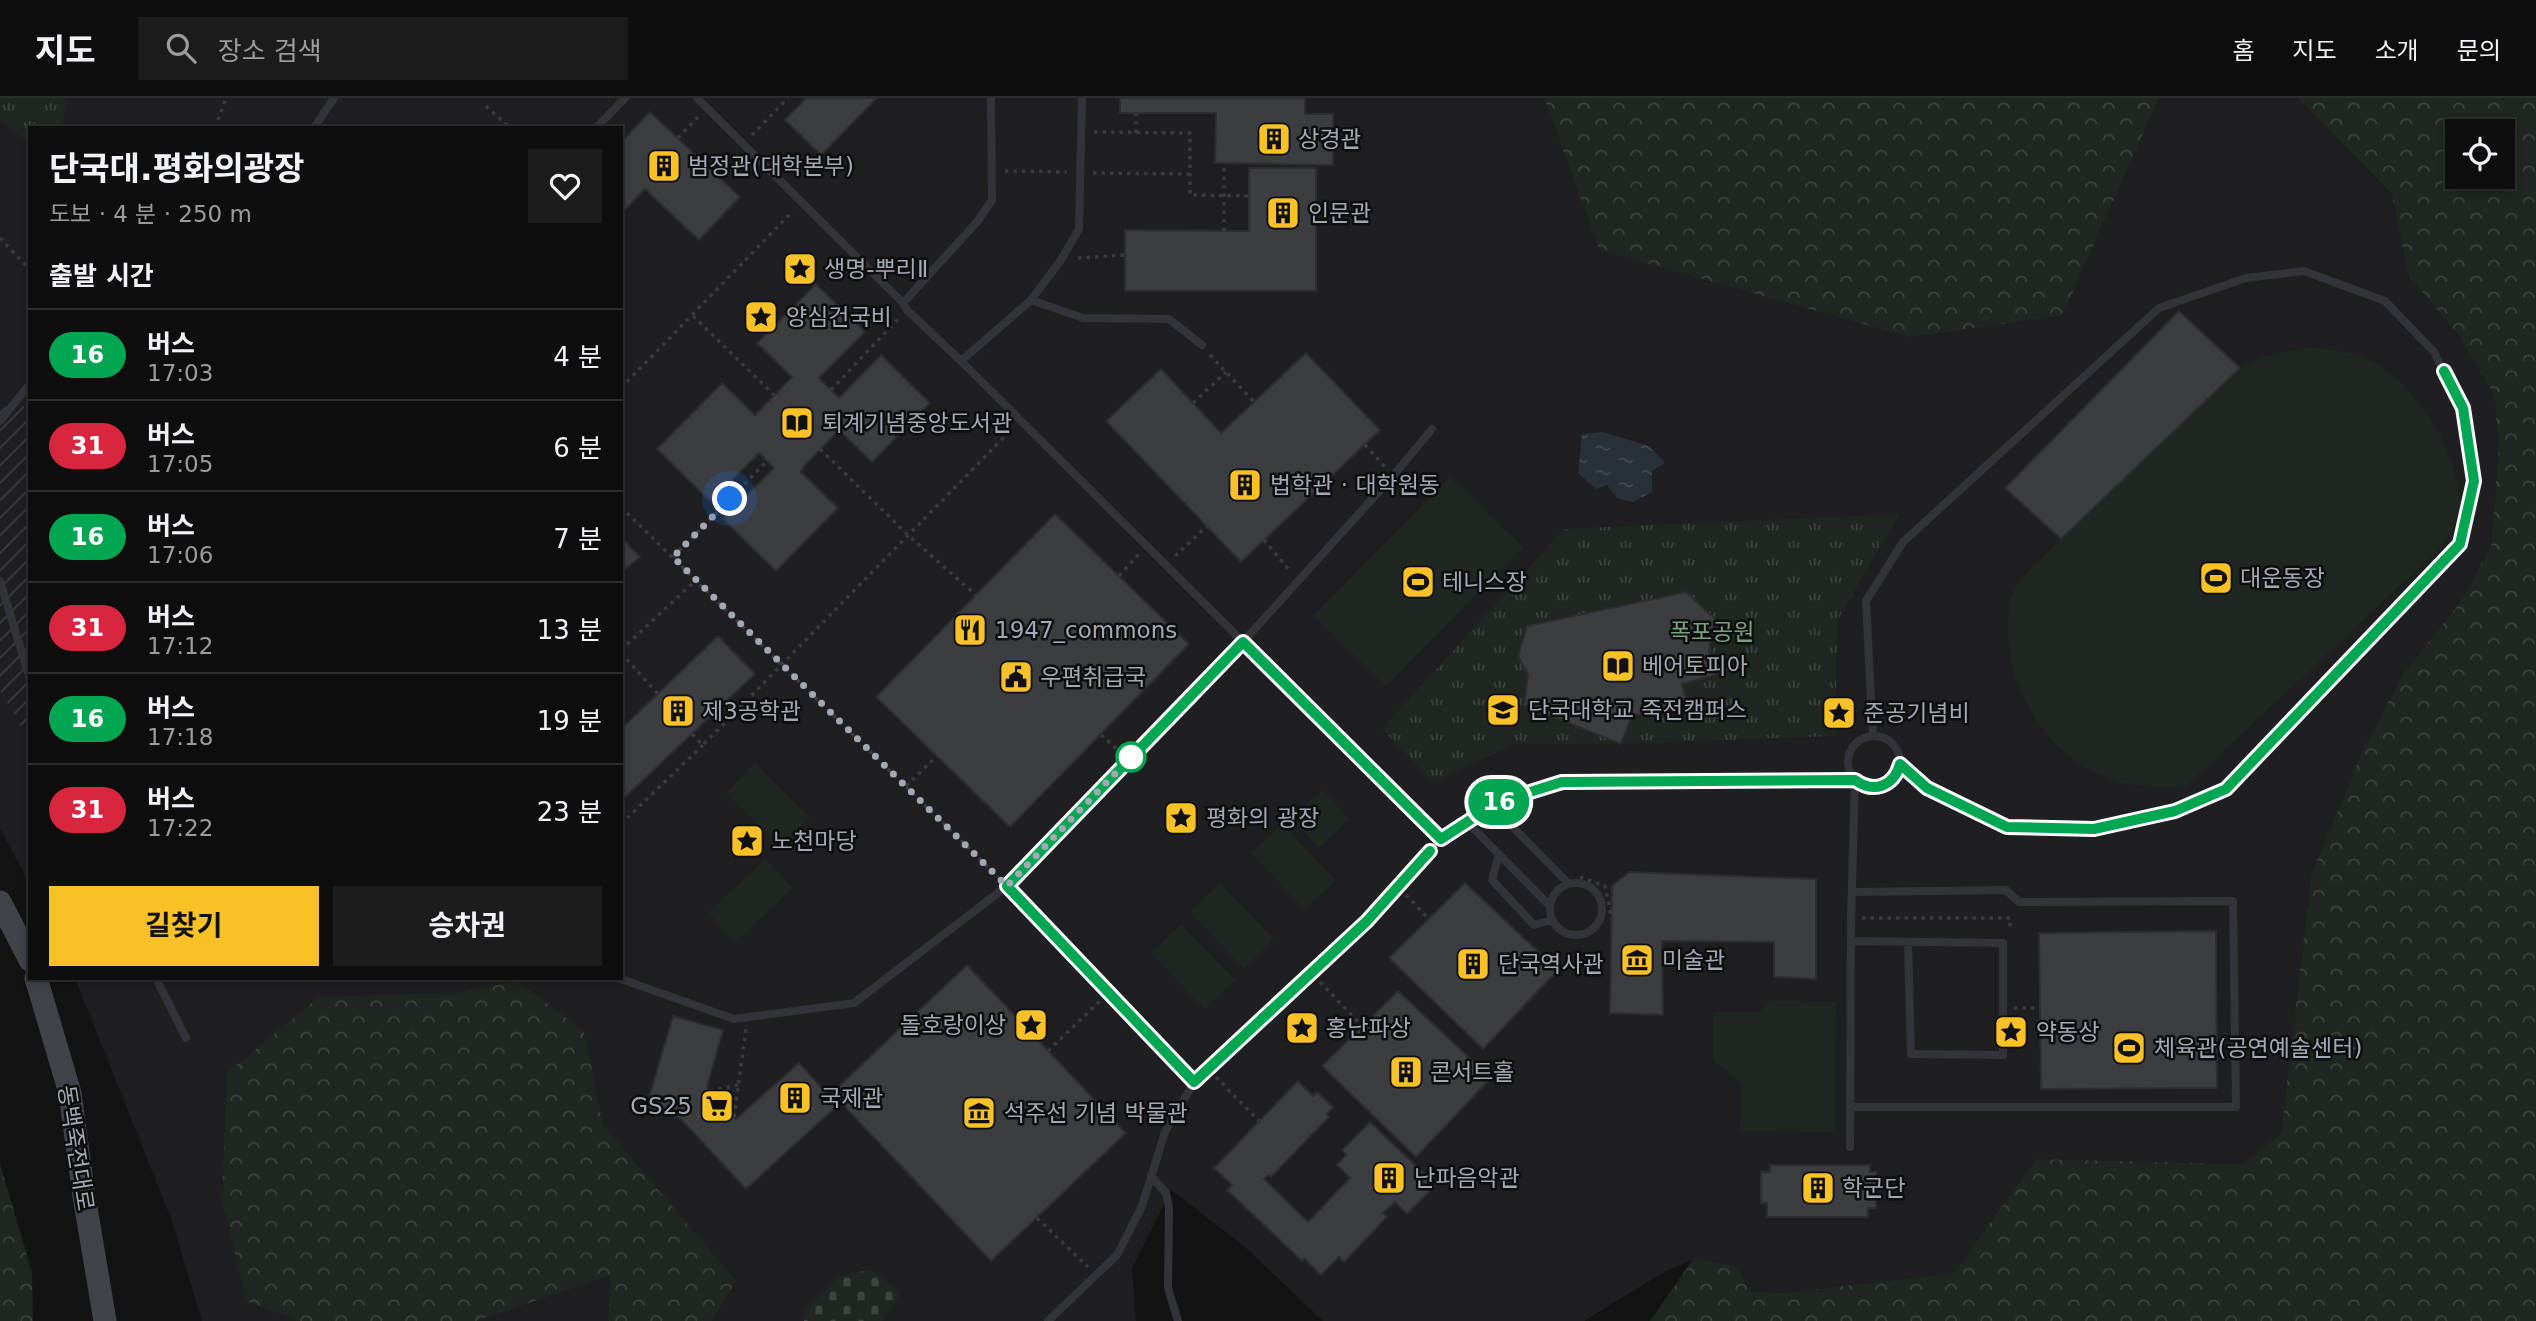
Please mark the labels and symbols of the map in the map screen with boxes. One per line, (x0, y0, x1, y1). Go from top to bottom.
building icon: 상경관 (1255, 120, 1293, 158)
place label: 상경관 (1298, 126, 1361, 152)
building icon: 범정관(대학본부) (645, 147, 683, 185)
place label: 범정관(대학본부) (688, 153, 854, 179)
building icon: 인문관 (1264, 194, 1302, 232)
place label: 인문관 (1308, 200, 1371, 226)
place icon: 생명-뿌리Ⅱ (781, 250, 819, 288)
place label: 생명-뿌리Ⅱ (824, 256, 928, 282)
place icon: 양심건국비 (742, 298, 780, 336)
place label: 양심건국비 (786, 304, 892, 330)
library icon: 퇴계기념중앙도서관 (778, 404, 816, 442)
place label: 퇴계기념중앙도서관 (822, 410, 1012, 436)
building icon: 법학관 · 대학원동 (1226, 466, 1264, 504)
place label: 법학관 · 대학원동 (1270, 472, 1440, 498)
your location (712, 481, 747, 516)
sports icon: 대운동장 (2197, 559, 2235, 597)
sports icon: 테니스장 (1399, 563, 1437, 601)
place label: 대운동장 (2240, 565, 2325, 591)
place label: 테니스장 (1442, 569, 1527, 595)
restaurant icon: 1947_commons (951, 611, 989, 649)
place label: 1947_commons (995, 617, 1177, 643)
park label: 폭포공원 (1670, 619, 1754, 645)
library icon: 베어토피아 (1599, 647, 1637, 685)
place label: 베어토피아 (1642, 653, 1748, 679)
public building icon: 우편취급국 (997, 658, 1035, 696)
place label: 우편취급국 (1040, 664, 1146, 690)
school or university icon: 단국대학교 죽전캠퍼스 (1484, 691, 1522, 729)
building icon: 제3공학관 (659, 692, 697, 730)
place icon: 준공기념비 (1820, 694, 1858, 732)
place label: 단국대학교 죽전캠퍼스 (1528, 697, 1747, 723)
place label: 제3공학관 (702, 698, 801, 724)
place label: 준공기념비 (1864, 700, 1970, 726)
unlabelled marker (1116, 742, 1146, 772)
line badge: 16 (1468, 779, 1530, 825)
place icon: 평화의 광장 (1162, 799, 1200, 837)
place label: 평화의 광장 (1206, 805, 1319, 831)
place icon: 노천마당 (728, 822, 766, 860)
place label: 노천마당 (772, 828, 857, 854)
museum icon: 미술관 (1618, 941, 1656, 979)
building icon: 단국역사관 (1454, 945, 1492, 983)
place label: 미술관 (1662, 947, 1725, 973)
place label: 단국역사관 (1498, 951, 1604, 977)
place icon: 돌호랑이상 (1012, 1006, 1050, 1044)
place icon: 홍난파상 (1283, 1009, 1321, 1047)
place label: 돌호랑이상 (900, 1012, 1006, 1038)
place icon: 약동상 (1992, 1013, 2030, 1051)
place label: 홍난파상 (1326, 1015, 1411, 1041)
place label: 약동상 (2036, 1019, 2099, 1045)
sports icon: 체육관(공연예술센터) (2110, 1029, 2148, 1067)
place label: 체육관(공연예술센터) (2154, 1035, 2362, 1061)
building icon: 콘서트홀 (1387, 1053, 1425, 1091)
place label: 콘서트홀 (1430, 1059, 1515, 1085)
building icon: 국제관 (776, 1079, 814, 1117)
street label: 동백죽전대로 (53, 1083, 99, 1213)
place label: 국제관 (820, 1085, 883, 1111)
supermarket icon: GS25 (698, 1087, 736, 1125)
place label: GS25 (630, 1093, 692, 1119)
museum icon: 석주선 기념 박물관 (960, 1094, 998, 1132)
place label: 석주선 기념 박물관 (1004, 1100, 1188, 1126)
building icon: 난파음악관 (1370, 1159, 1408, 1197)
place label: 난파음악관 (1414, 1165, 1520, 1191)
building icon: 학군단 (1799, 1169, 1837, 1207)
place label: 학군단 (1842, 1175, 1905, 1201)

